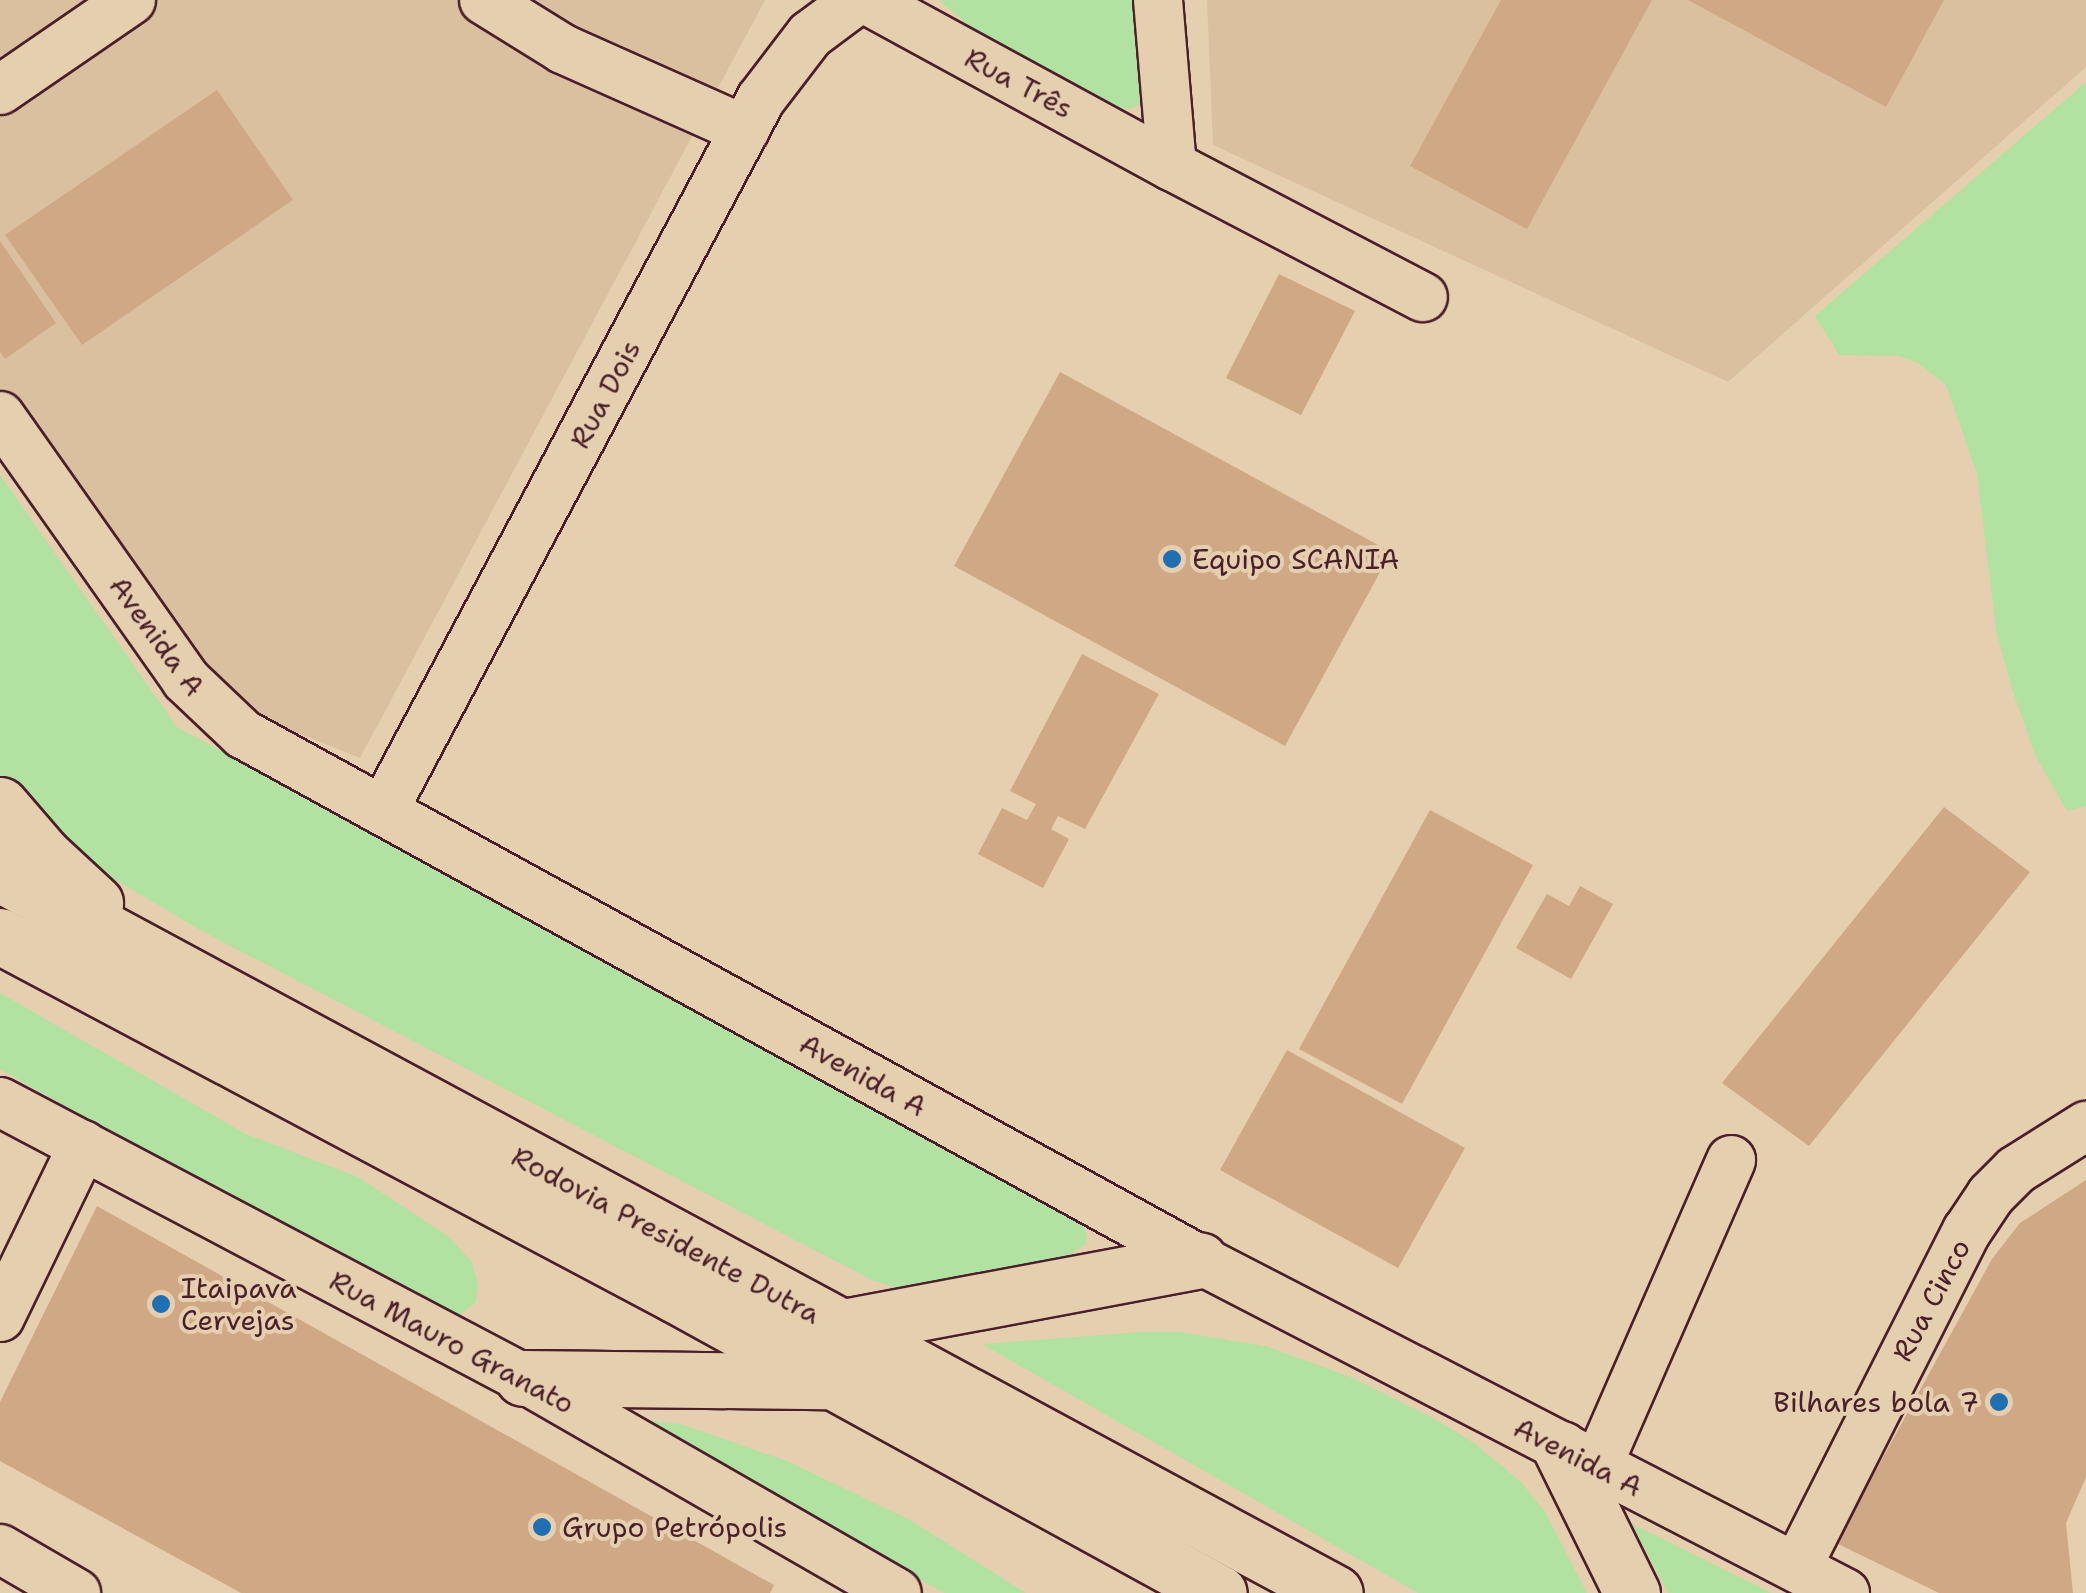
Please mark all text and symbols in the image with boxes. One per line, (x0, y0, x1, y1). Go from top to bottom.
street label: Rua Três (959, 41, 1079, 125)
street label: Rua Dois (563, 334, 647, 454)
place label: Equipo SCANIA (1192, 542, 1399, 576)
marker: Equipo SCANIA (1161, 548, 1183, 570)
street label: Avenida A (102, 570, 212, 702)
street label: Avenida A (794, 1026, 932, 1124)
street label: Rodovia Presidente Dutra (506, 1139, 826, 1331)
street label: Rua Cinco (1885, 1233, 1977, 1367)
street label: Rua Mauro Granato (324, 1263, 580, 1421)
place label: Itaipava Cervejas (181, 1271, 297, 1337)
marker: Itaipava Cervejas (150, 1293, 172, 1315)
place label: Bilhares bola 7 (1773, 1385, 1979, 1419)
marker: Bilhares bola 7 (1988, 1391, 2010, 1413)
street label: Avenida A (1508, 1410, 1648, 1504)
place label: Grupo Petrópolis (562, 1510, 787, 1544)
marker: Grupo Petrópolis (531, 1516, 553, 1538)

